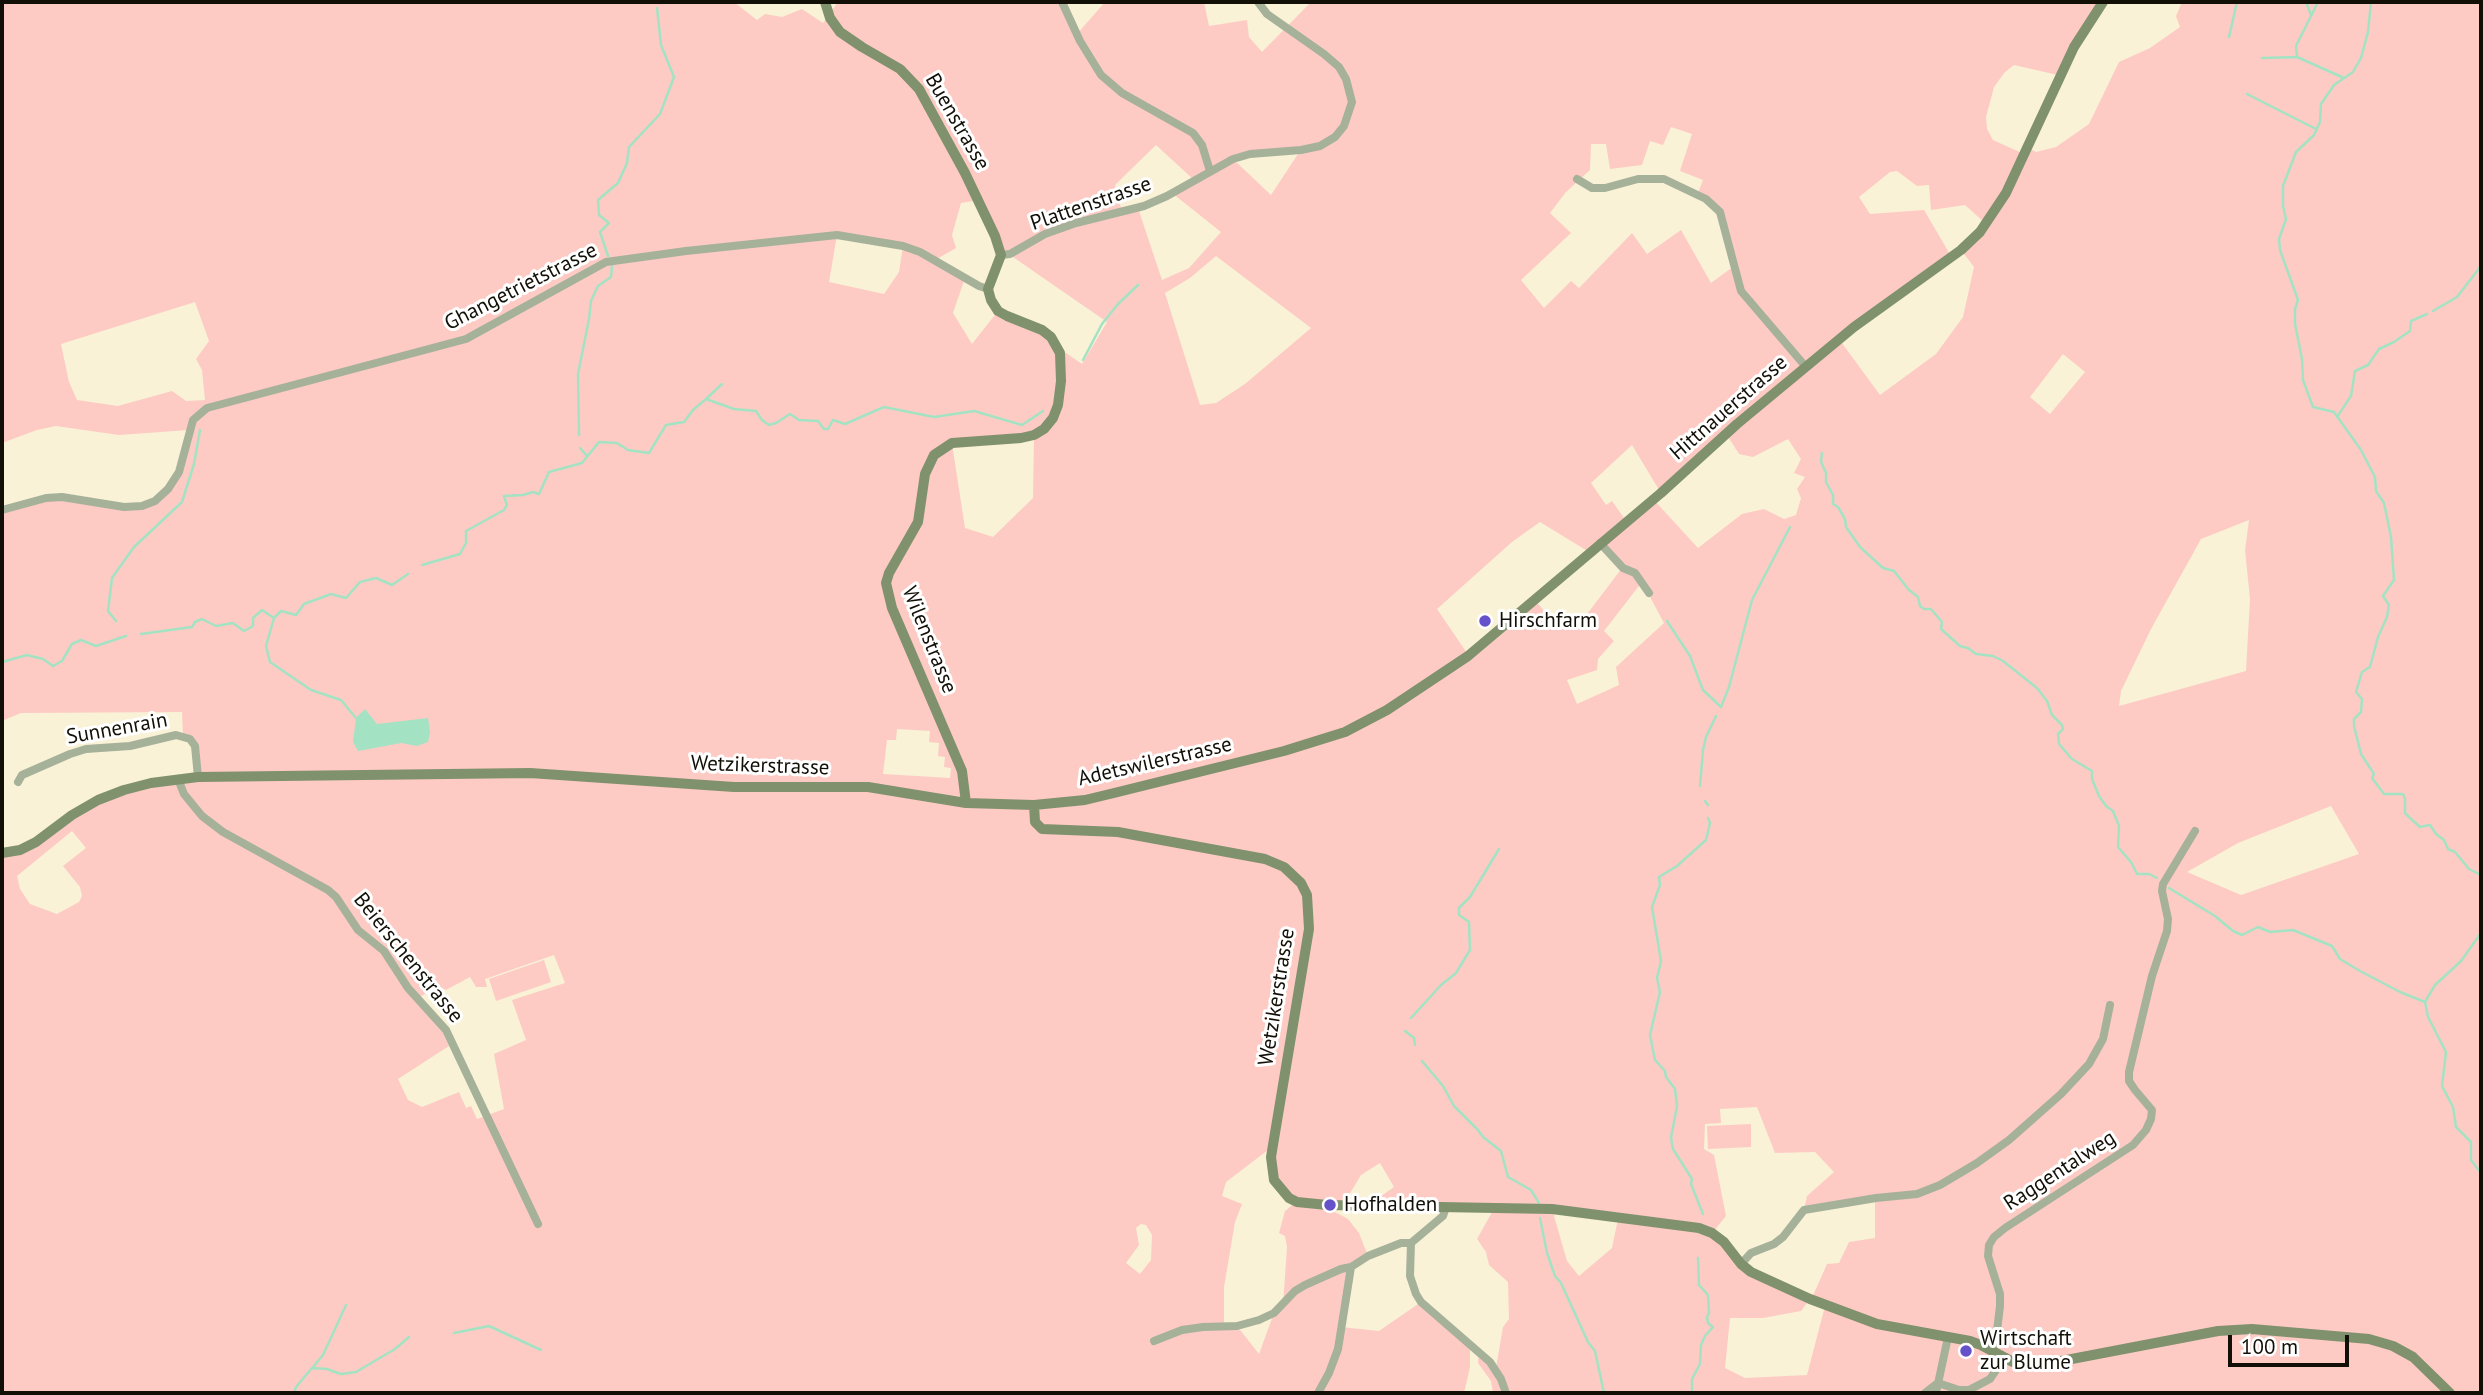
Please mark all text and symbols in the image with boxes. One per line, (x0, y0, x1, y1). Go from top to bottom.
street label: Buenstrasse (919, 69, 995, 175)
street label: Plattenstrasse (1027, 172, 1155, 236)
street label: Ghangetrietstrasse (441, 238, 601, 336)
street label: Hittnauerstrasse (1665, 350, 1793, 466)
street label: Wilenstrasse (896, 583, 962, 697)
place label: Hirschfarm (1499, 608, 1597, 634)
marker: Hirschfarm (1477, 613, 1493, 629)
street label: Sunnenrain (64, 708, 170, 750)
street label: Adetswilerstrasse (1076, 732, 1234, 792)
street label: Wetzikerstrasse (690, 751, 830, 781)
street label: Beierschenstrasse (348, 888, 468, 1028)
street label: Wetzikerstrasse (1254, 926, 1300, 1068)
street label: Raggentalweg (1999, 1126, 2121, 1216)
place label: Hofhalden (1344, 1192, 1437, 1218)
marker: Hofhalden (1322, 1197, 1338, 1213)
scale bar (2231, 1322, 2352, 1366)
place label: Wirtschaft zur Blume (1980, 1326, 2072, 1376)
text: 100 m (2241, 1333, 2298, 1360)
marker: Wirtschaft zur Blume (1958, 1343, 1974, 1359)

